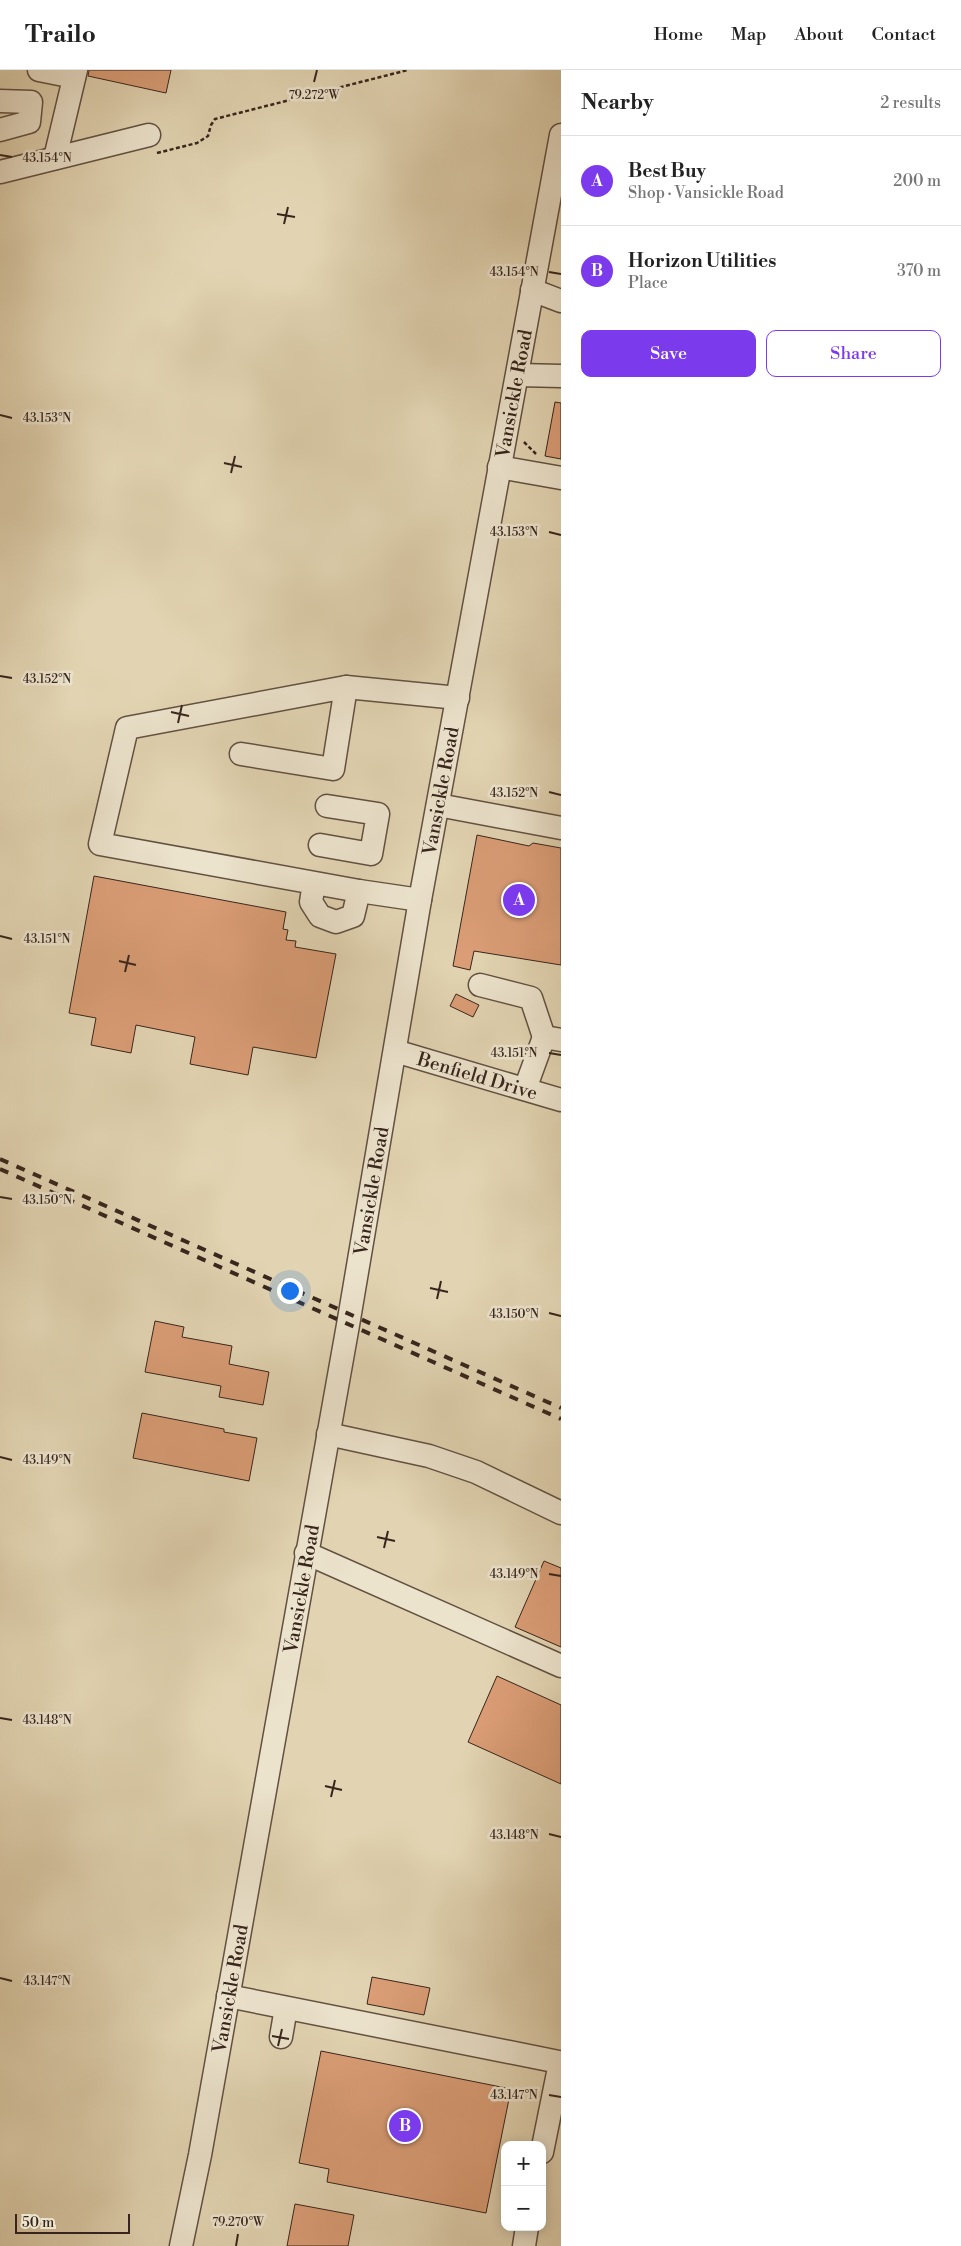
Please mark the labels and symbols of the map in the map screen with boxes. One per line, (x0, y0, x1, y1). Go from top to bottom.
text: 79.272°W (289, 88, 340, 103)
text: 43.154°N (22, 151, 72, 166)
text: 43.154°N (489, 265, 539, 280)
street label: Vansickle Road (491, 327, 538, 461)
text: 43.153°N (23, 411, 71, 426)
text: 43.153°N (490, 525, 538, 540)
text: 43.152°N (23, 672, 71, 687)
street label: Vansickle Road (417, 725, 465, 858)
text: 43.152°N (490, 786, 538, 801)
pin: A (503, 881, 535, 919)
text: 43.151°N (24, 932, 71, 947)
text: 43.151°N (491, 1046, 538, 1061)
street label: Benfield Drive (413, 1047, 540, 1105)
street label: Vansickle Road (349, 1125, 394, 1258)
text: 43.150°N (22, 1193, 72, 1208)
your location (277, 1278, 303, 1304)
text: 43.150°N (489, 1307, 539, 1322)
text: 43.149°N (22, 1453, 72, 1468)
street label: Vansickle Road (279, 1523, 325, 1656)
text: 43.149°N (489, 1567, 539, 1582)
text: 43.148°N (22, 1713, 72, 1728)
text: 43.148°N (489, 1828, 539, 1843)
street label: Vansickle Road (207, 1922, 254, 2056)
text: 43.147°N (23, 1974, 71, 1989)
text: 43.147°N (490, 2088, 538, 2103)
pin: B (389, 2107, 421, 2145)
scale bar (15, 2211, 130, 2234)
text: 79.270°W (212, 2215, 265, 2230)

